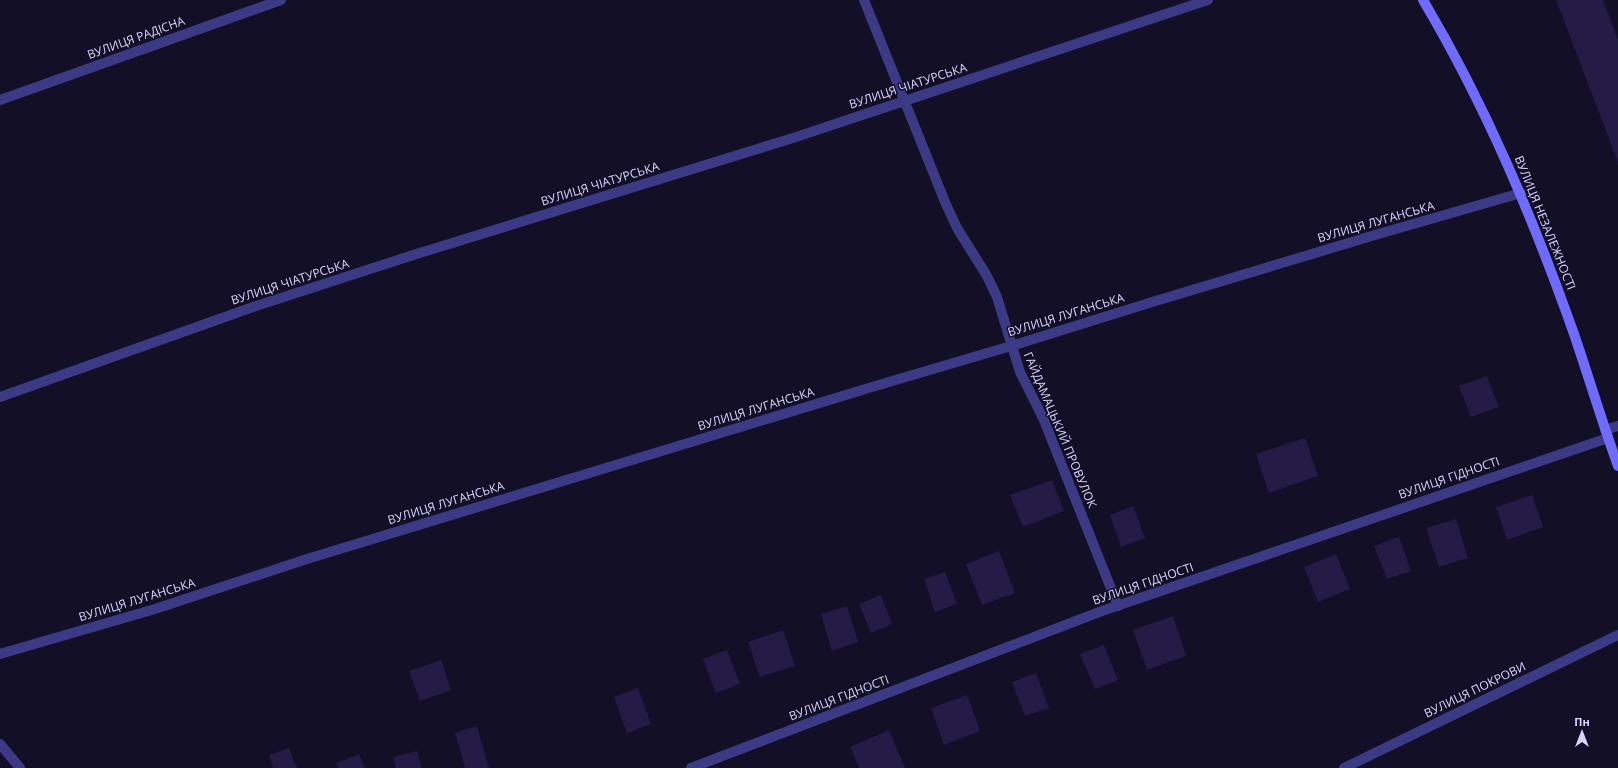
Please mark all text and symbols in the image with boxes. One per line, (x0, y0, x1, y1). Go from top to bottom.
street label: ВУЛИЦЯ РАДІСНА (85, 12, 187, 63)
street label: ВУЛИЦЯ ЧІАТУРСЬКА (847, 58, 969, 113)
street label: ВУЛИЦЯ НЕЗАЛЕЖНОСТІ (1511, 153, 1580, 292)
street label: ВУЛИЦЯ ЧІАТУРСЬКА (539, 157, 661, 210)
street label: ВУЛИЦЯ ЛУГАНСЬКА (1315, 197, 1437, 246)
street label: ВУЛИЦЯ ЧІАТУРСЬКА (229, 254, 351, 309)
street label: ВУЛИЦЯ ЛУГАНСЬКА (1006, 289, 1127, 340)
street label: ГАЙДАМАЦЬКИЙ ПРОВУЛОК (1020, 349, 1101, 511)
street label: ВУЛИЦЯ ЛУГАНСЬКА (696, 383, 817, 434)
street label: ВУЛИЦЯ ГІДНОСТІ (1396, 452, 1502, 503)
street label: ВУЛИЦЯ ЛУГАНСЬКА (386, 477, 507, 528)
street label: ВУЛИЦЯ ГІДНОСТІ (1090, 558, 1196, 609)
street label: ВУЛИЦЯ ЛУГАНСЬКА (77, 574, 198, 625)
street label: ВУЛИЦЯ ПОКРОВИ (1421, 658, 1528, 722)
street label: ВУЛИЦЯ ГІДНОСТІ (786, 671, 891, 724)
north arrow (1562, 712, 1602, 752)
text: Пн (1574, 714, 1590, 729)

